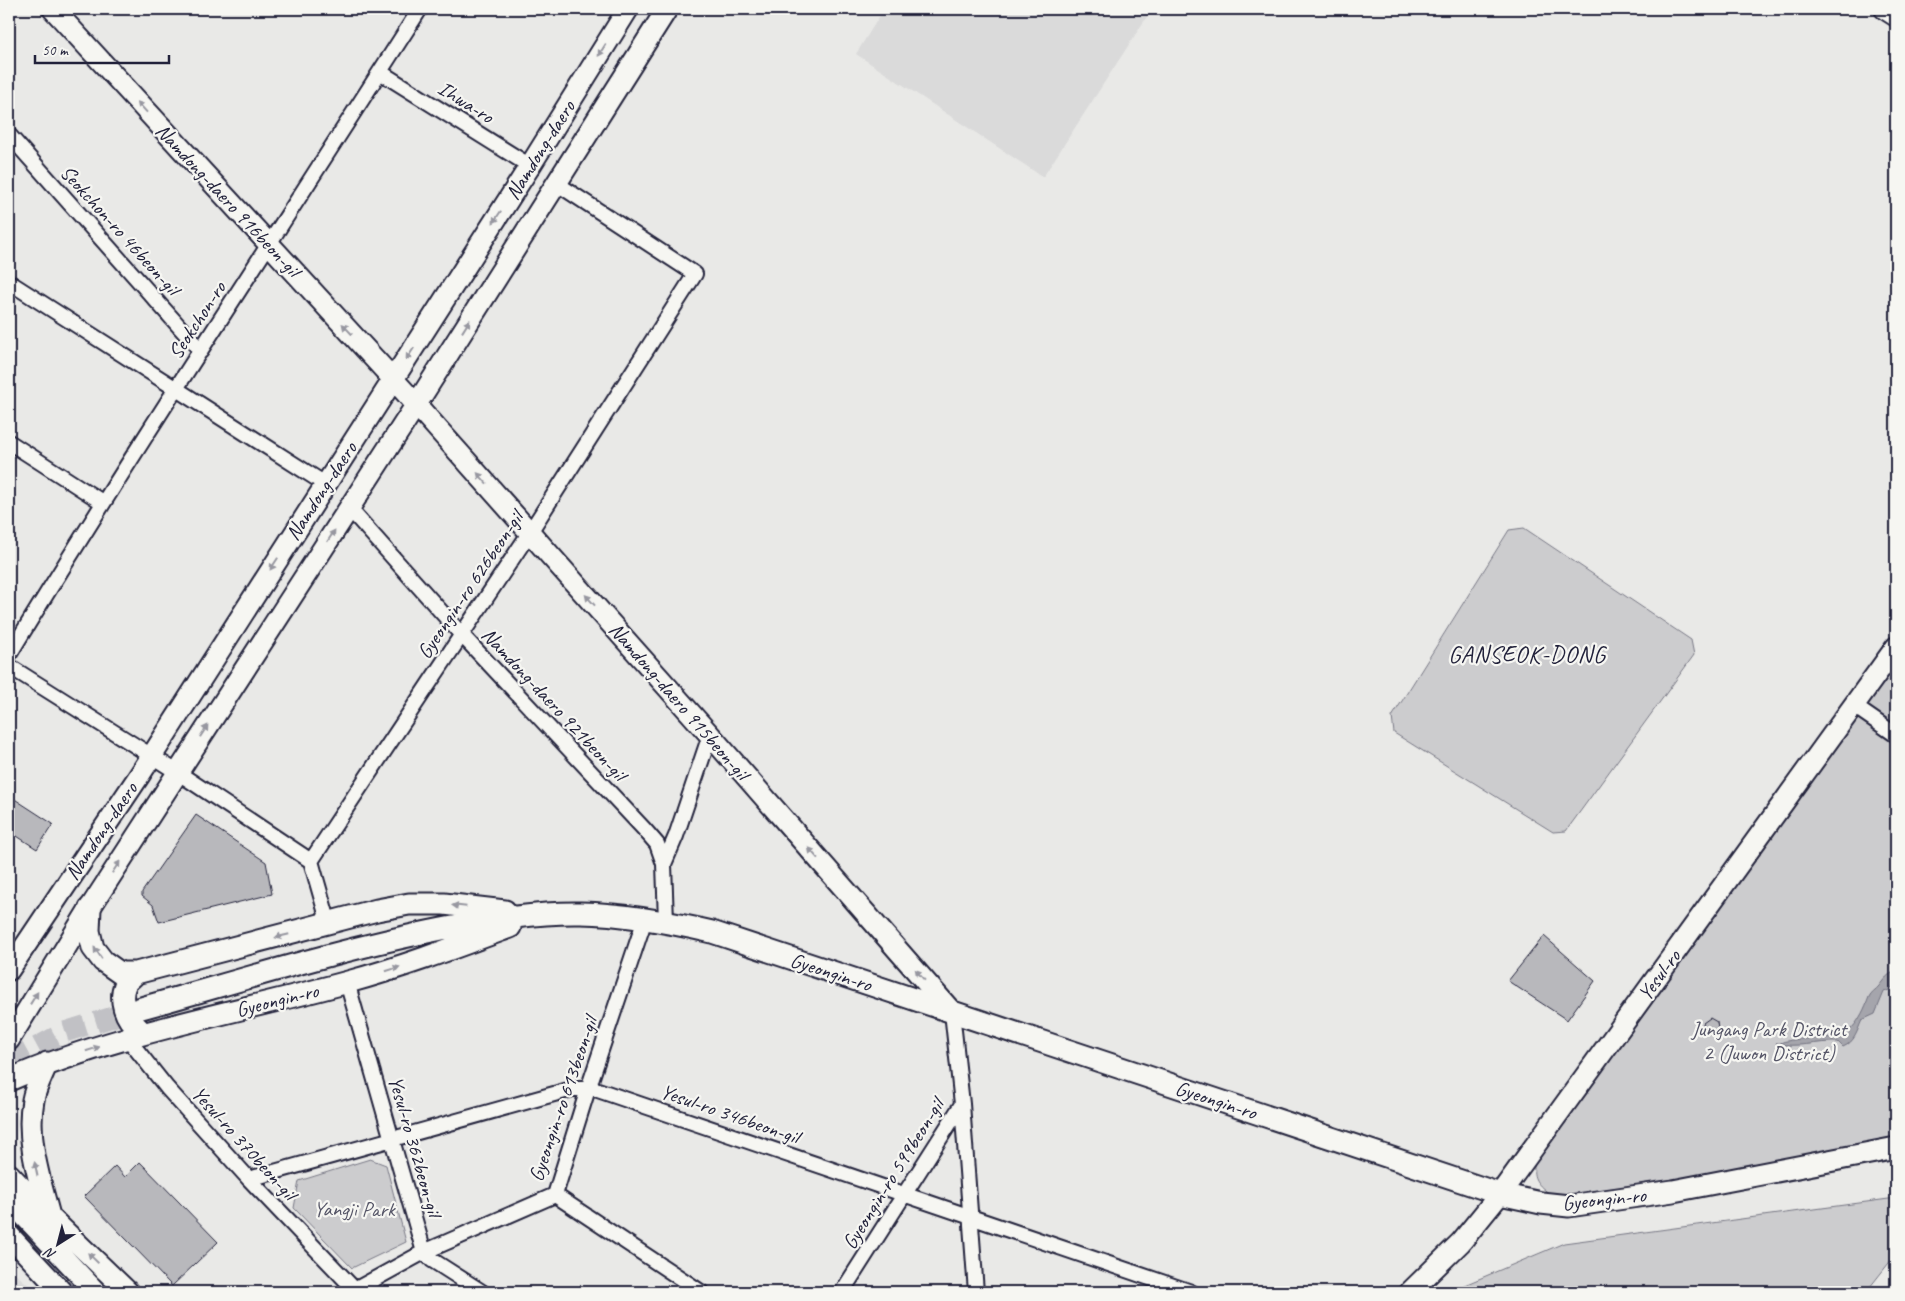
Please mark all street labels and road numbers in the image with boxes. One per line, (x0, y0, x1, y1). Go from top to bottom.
street label: Ihwa-ro (433, 75, 500, 130)
street label: Namdong-daero (499, 94, 582, 204)
street label: Namdong-daero 916beon-gil (150, 118, 308, 285)
street label: Seokchon-ro 46beon-gil (55, 160, 188, 303)
street label: Seokchon-ro (162, 275, 233, 364)
street label: Namdong-daero (280, 436, 363, 545)
street label: Gyeongin-ro 626beon-gil (411, 504, 531, 664)
street label: Namdong-daero 915beon-gil (603, 617, 757, 788)
street label: Namdong-daero 921beon-gil (476, 622, 634, 789)
street label: Namdong-daero (59, 776, 144, 885)
street label: Yesul-ro (1632, 943, 1687, 1005)
street label: Gyeongin-ro (787, 947, 876, 998)
street label: Gyeongin-ro (233, 977, 322, 1023)
street label: Gyeongin-ro 613beon-gil (523, 1010, 604, 1185)
street label: Yesul-ro 362beon-gil (383, 1073, 448, 1222)
street label: Gyeongin-ro (1172, 1075, 1261, 1126)
street label: Yesul-ro 346beon-gil (657, 1078, 806, 1151)
street label: Yesul-ro 370beon-gil (186, 1081, 304, 1208)
street label: Gyeongin-ro 599beon-gil (836, 1091, 951, 1254)
street label: Gyeongin-ro (1561, 1182, 1649, 1216)

